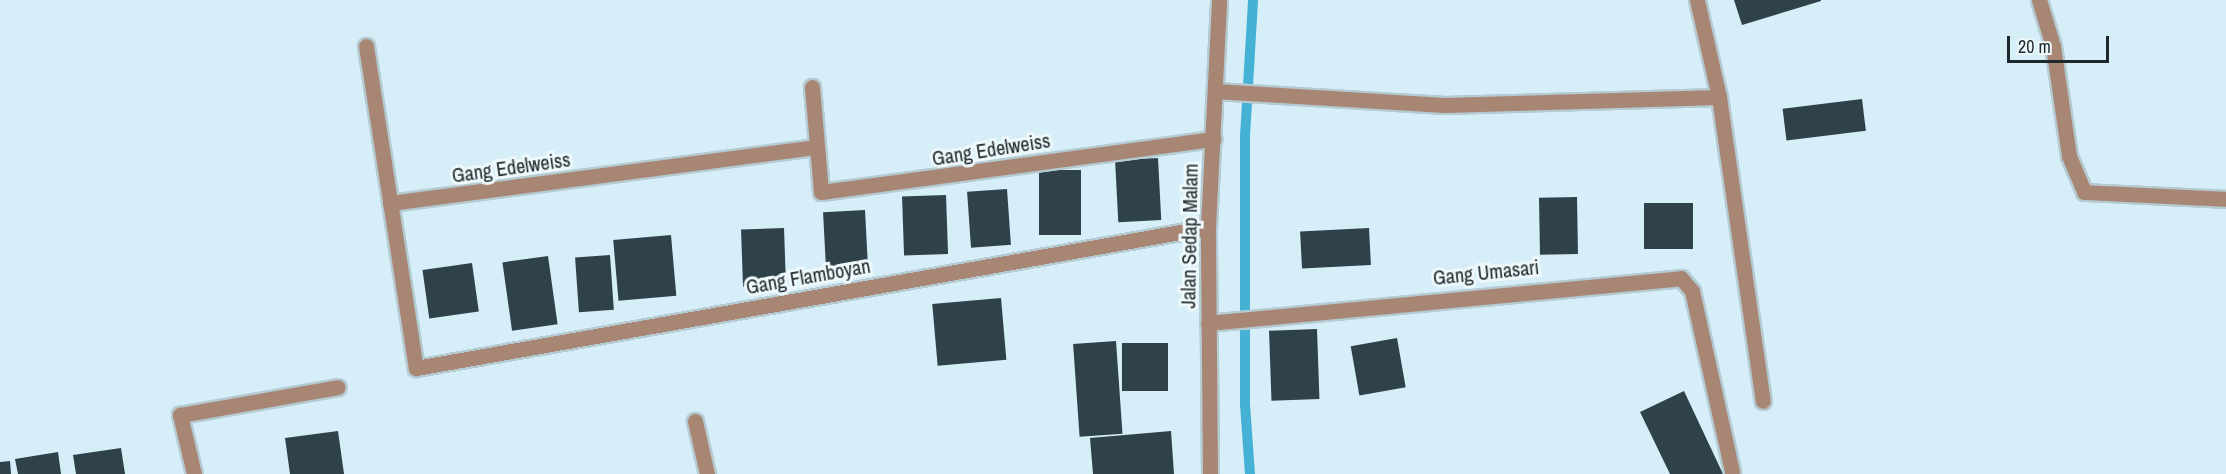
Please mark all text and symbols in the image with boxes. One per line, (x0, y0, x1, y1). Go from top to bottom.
scale bar (2010, 24, 2112, 62)
text: 20 m (2018, 34, 2051, 59)
street label: Gang Edelweiss (930, 128, 1052, 170)
street label: Gang Edelweiss (450, 147, 572, 187)
street label: Jalan Sedap Malam (1176, 163, 1202, 309)
street label: Gang Flamboyan (744, 253, 872, 299)
street label: Gang Umasari (1432, 254, 1540, 290)

